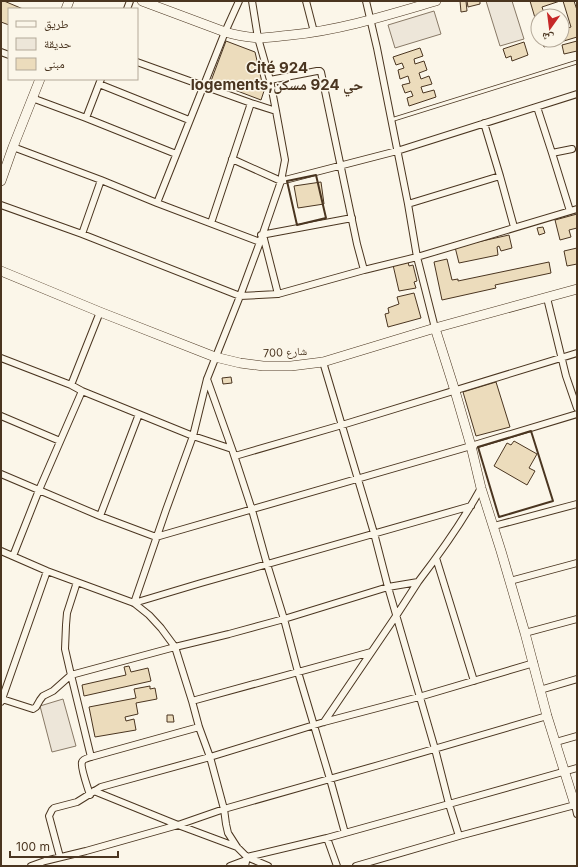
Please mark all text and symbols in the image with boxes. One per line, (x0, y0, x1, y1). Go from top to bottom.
legend (8, 8, 138, 80)
north arrow (530, 8, 570, 48)
text: طريق (44, 16, 69, 31)
text: ش (540, 28, 555, 46)
text: حديقة (44, 36, 72, 51)
text: مبنى (44, 56, 65, 71)
district label: Cité 924 logements;حي 924 مسكن (191, 58, 363, 96)
street label: شارع 700 (263, 344, 307, 360)
scale bar (10, 833, 118, 859)
text: 100 m (16, 839, 50, 854)

